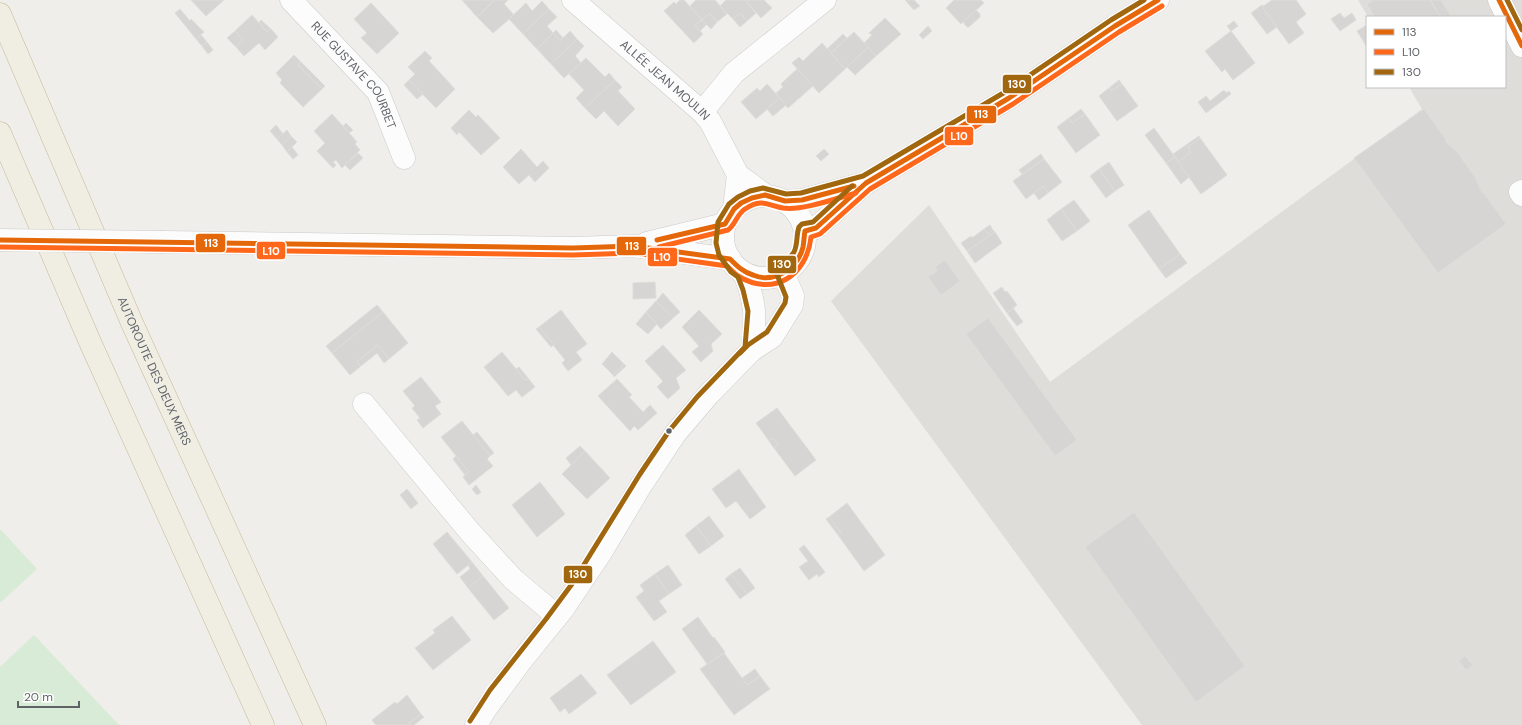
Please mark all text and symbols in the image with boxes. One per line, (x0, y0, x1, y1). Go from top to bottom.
legend (1366, 16, 1506, 88)
street label: RUE GUSTAVE COURBET (307, 18, 400, 131)
text: 113 (1402, 24, 1417, 40)
street label: ALLÉE JEAN MOULIN (617, 36, 713, 124)
text: L10 (1402, 44, 1420, 60)
text: 130 (1402, 64, 1421, 80)
line badge: 130 (1002, 74, 1032, 94)
text: 130 (1008, 77, 1026, 91)
line badge: 113 (966, 105, 997, 124)
text: 113 (974, 107, 988, 121)
line badge: L10 (944, 126, 974, 146)
text: L10 (950, 129, 968, 143)
line badge: 113 (195, 233, 226, 253)
text: 113 (204, 236, 218, 250)
line badge: 113 (616, 236, 647, 256)
text: 113 (625, 239, 639, 253)
line badge: L10 (256, 241, 286, 260)
text: L10 (262, 244, 280, 258)
line badge: L10 (647, 247, 678, 267)
text: L10 (653, 250, 671, 264)
line badge: 130 (767, 255, 797, 274)
text: 130 (773, 257, 791, 271)
street label: AUTOROUTE DES DEUX MERS (114, 294, 195, 448)
unlabelled marker (664, 426, 674, 436)
line badge: 130 (563, 565, 593, 584)
text: 130 (569, 567, 587, 581)
scale bar (18, 683, 79, 709)
text: 20 m (24, 689, 53, 705)

